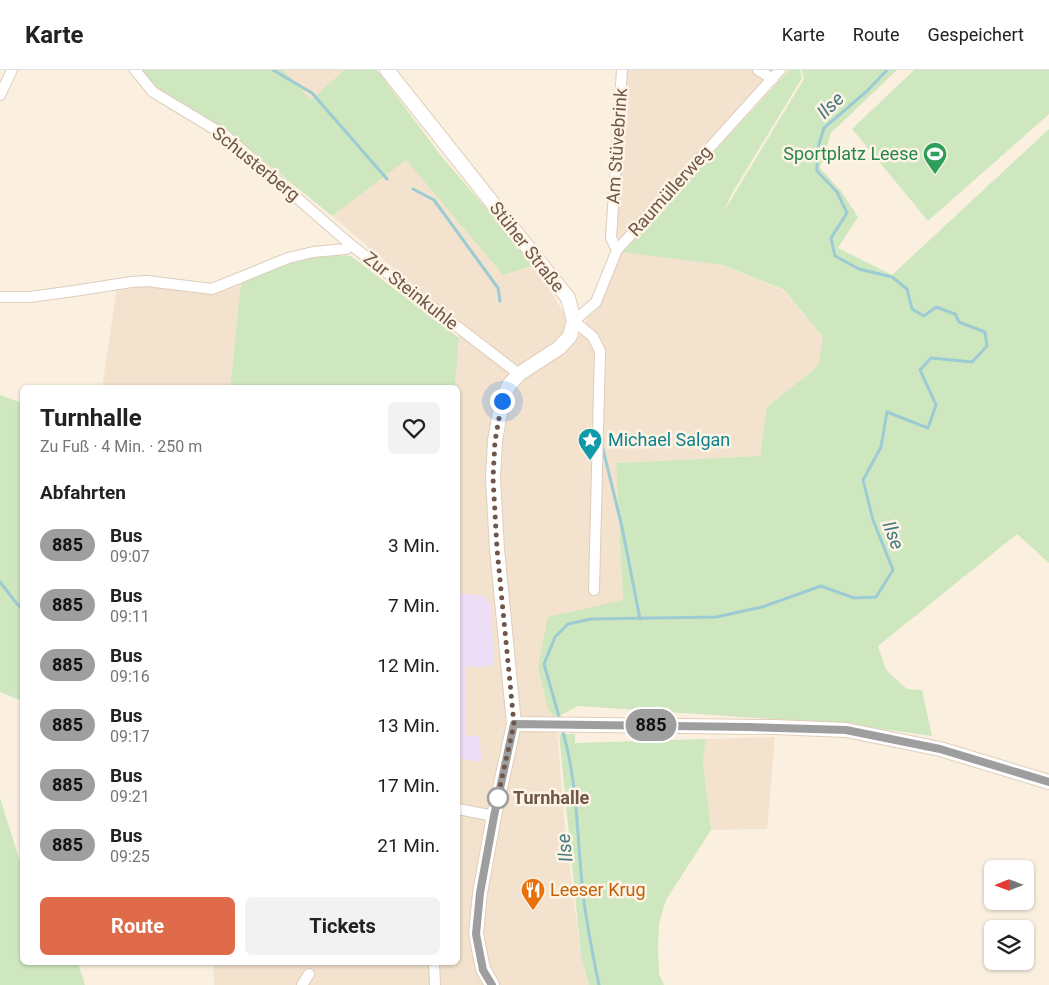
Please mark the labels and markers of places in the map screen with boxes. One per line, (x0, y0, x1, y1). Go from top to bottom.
sports icon: Sportplatz Leese (922, 141, 948, 175)
place label: Sportplatz Leese (783, 143, 918, 164)
place icon: Michael Salgan (577, 427, 603, 461)
place label: Michael Salgan (608, 429, 730, 450)
marker: Turnhalle (487, 787, 509, 809)
place label: Turnhalle (513, 787, 590, 808)
restaurant icon: Leeser Krug (520, 877, 546, 911)
place label: Leeser Krug (550, 879, 646, 900)

